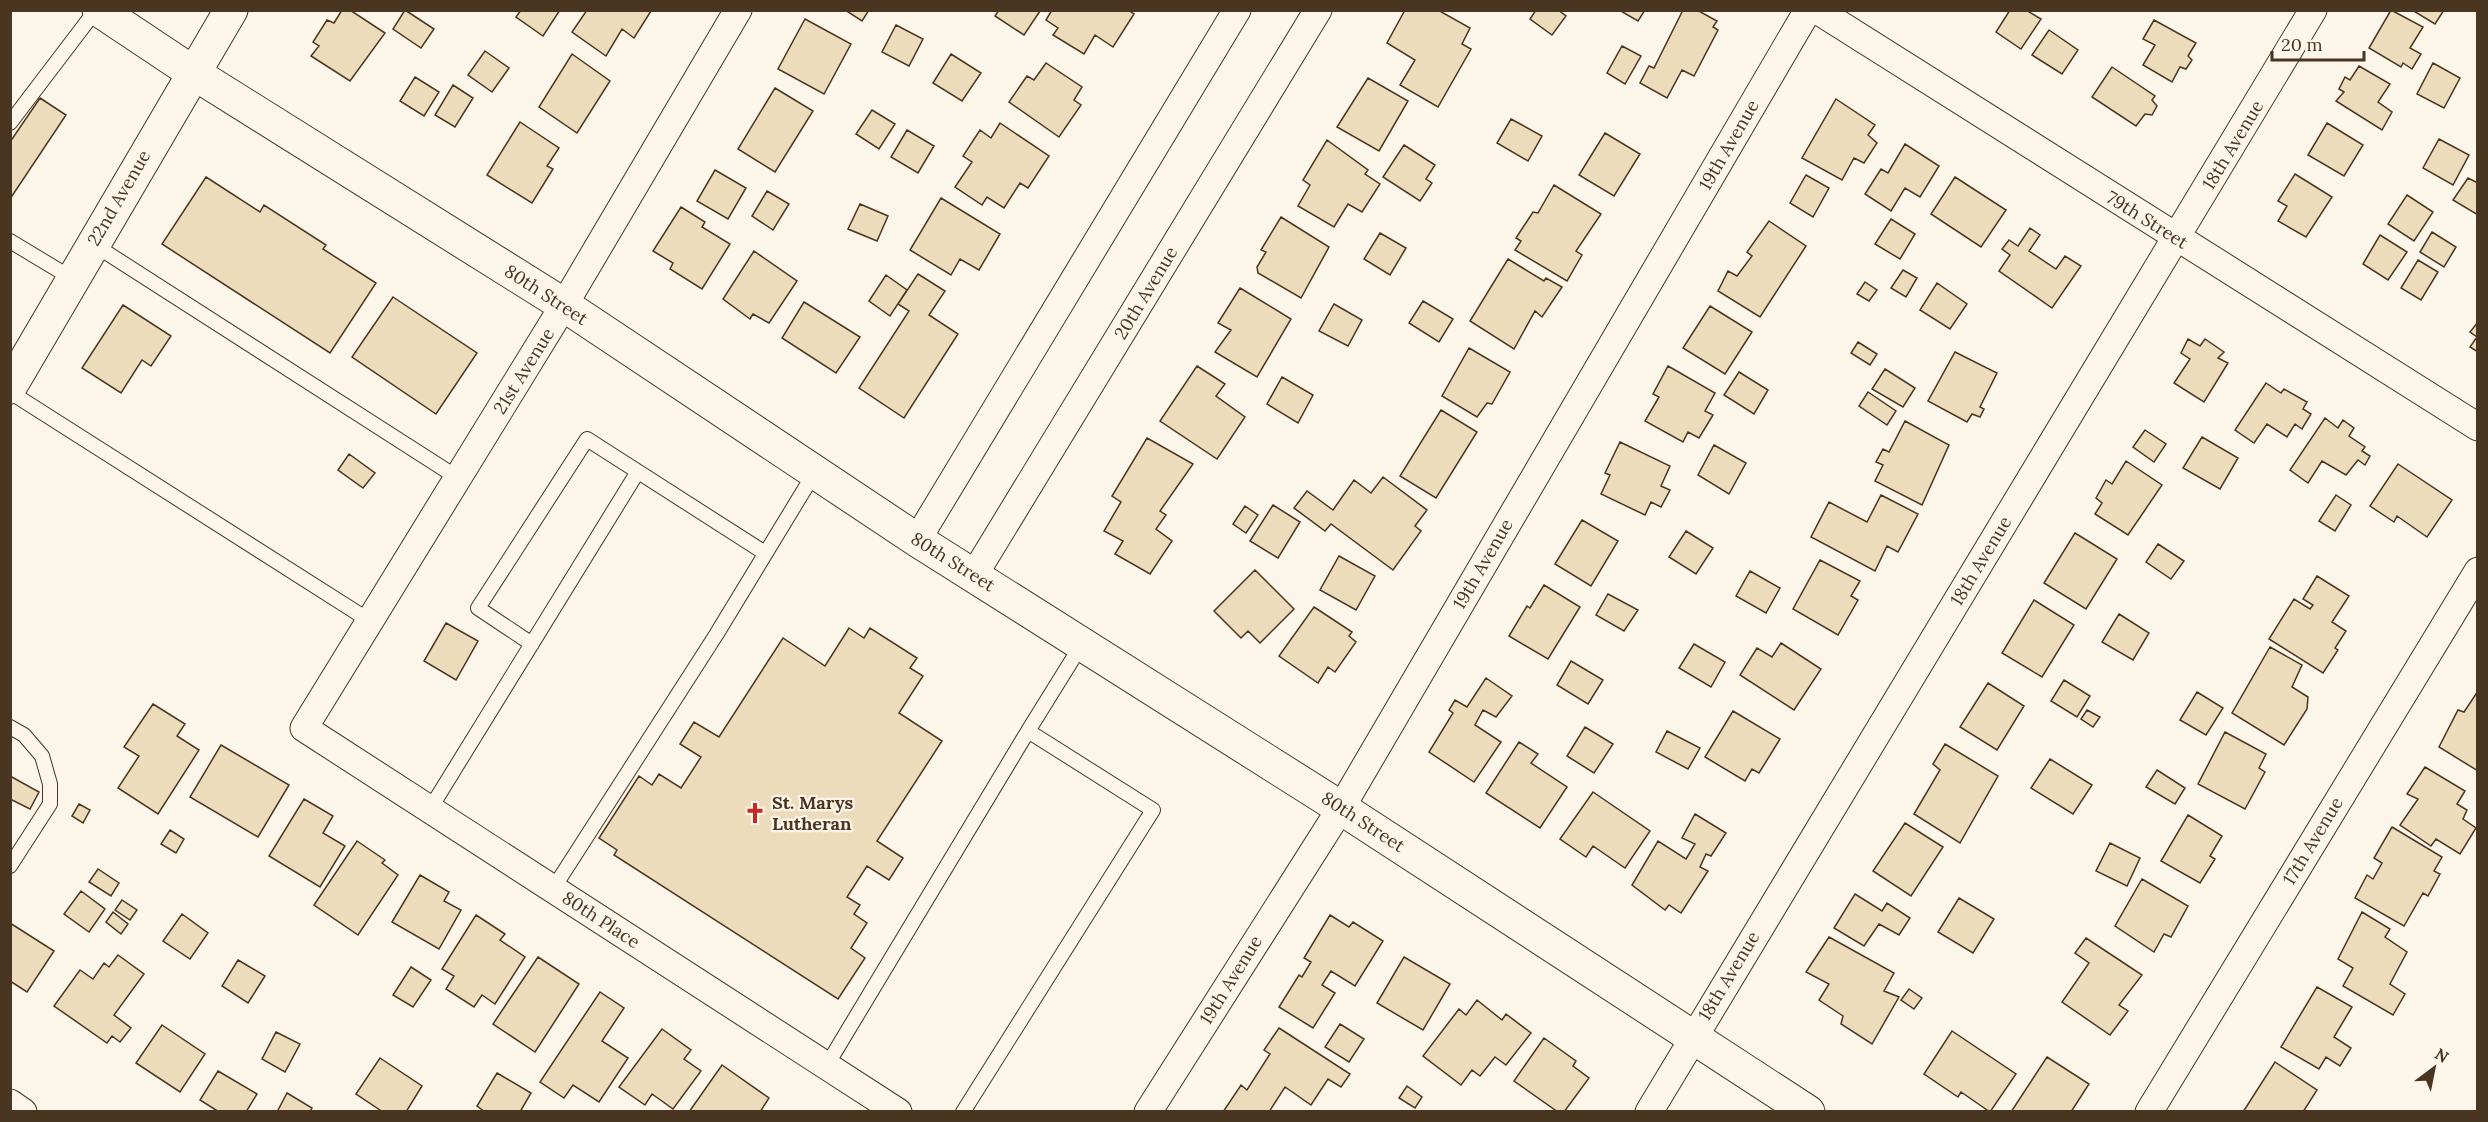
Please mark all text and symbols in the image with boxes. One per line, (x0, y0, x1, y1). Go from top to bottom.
scale bar (2272, 24, 2364, 62)
text: 20 m (2281, 33, 2323, 56)
street label: 19th Avenue (1693, 95, 1764, 194)
street label: 18th Avenue (2197, 96, 2268, 194)
street label: 22nd Avenue (82, 146, 155, 250)
street label: 79th Street (2102, 185, 2192, 254)
street label: 20th Avenue (1109, 242, 1182, 343)
street label: 80th Street (500, 259, 592, 330)
street label: 21st Avenue (488, 323, 559, 418)
street label: 18th Avenue (1945, 512, 2016, 610)
street label: 19th Avenue (1447, 514, 1518, 613)
street label: 80th Street (907, 527, 1000, 596)
street label: 80th Street (1317, 786, 1409, 857)
place label: St. Marys Lutheran (772, 791, 854, 835)
street label: 17th Avenue (2277, 792, 2348, 889)
church icon: St. Marys Lutheran (743, 801, 767, 825)
street label: 80th Place (558, 886, 645, 953)
street label: 18th Avenue (1693, 927, 1764, 1025)
street label: 19th Avenue (1194, 931, 1267, 1028)
north arrow (2404, 1038, 2464, 1098)
text: N (2431, 1044, 2452, 1067)

